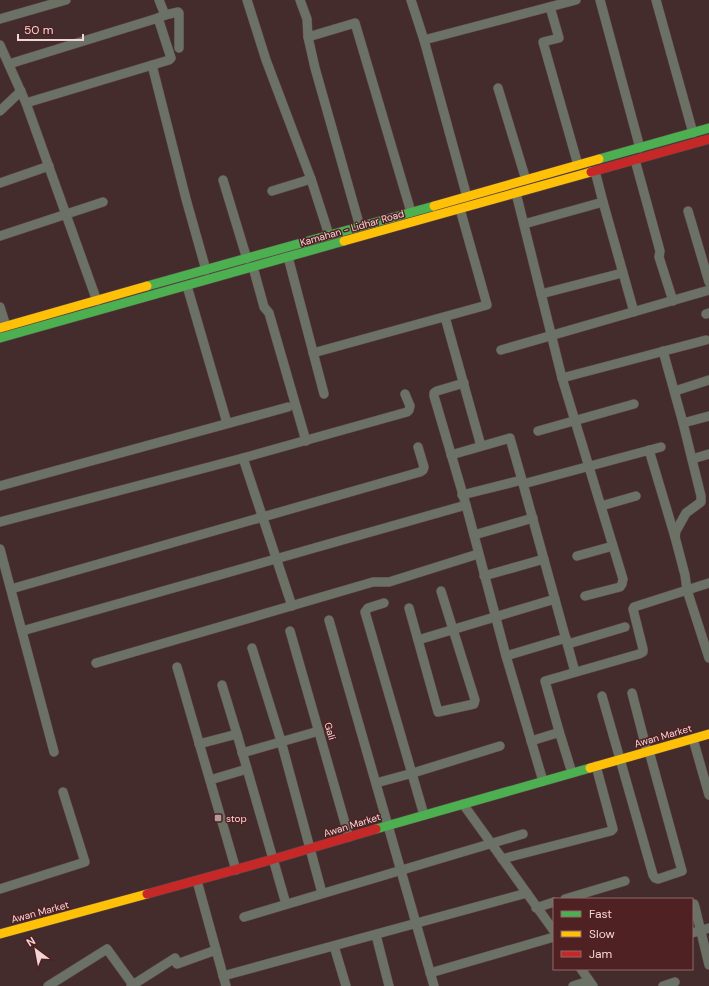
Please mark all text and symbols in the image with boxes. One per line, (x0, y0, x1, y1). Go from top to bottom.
scale bar (18, 16, 83, 42)
text: 50 m (24, 22, 53, 38)
street label: Kamahan - Lidhar Road (298, 207, 406, 249)
street label: Gali (321, 721, 339, 741)
street label: Awan Market (633, 722, 693, 750)
street label: Awan Market (322, 810, 382, 840)
place label: stop (226, 812, 247, 825)
marker: stop (213, 813, 223, 823)
street label: Awan Market (10, 898, 70, 926)
legend (553, 898, 693, 970)
text: Fast (589, 906, 612, 922)
text: Slow (589, 926, 615, 942)
north arrow (16, 930, 56, 970)
text: N (24, 933, 38, 950)
text: Jam (589, 946, 612, 962)

